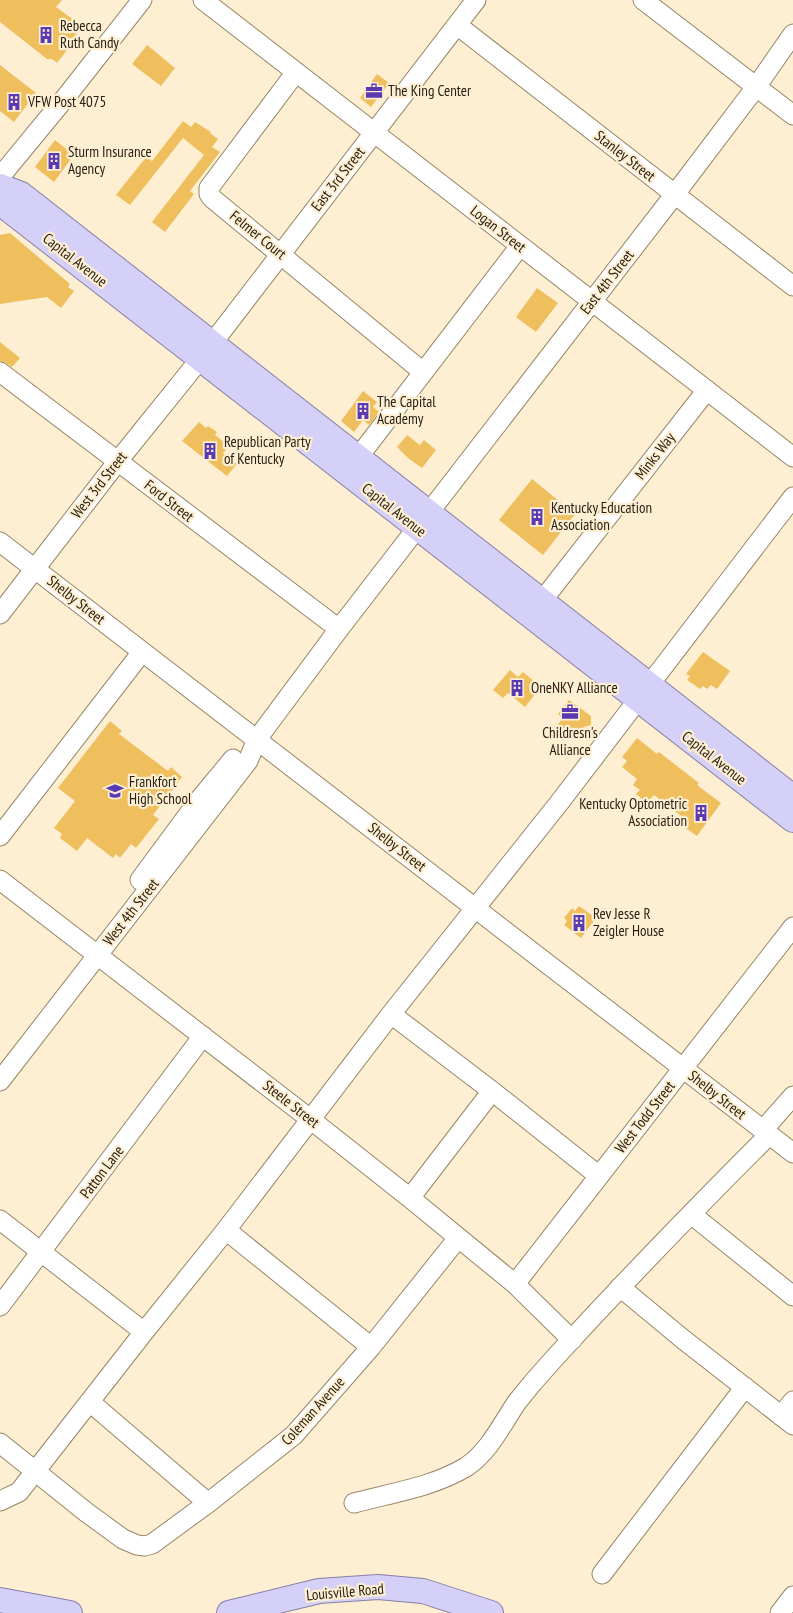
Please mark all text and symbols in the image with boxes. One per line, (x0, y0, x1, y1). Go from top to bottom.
place label: Rebecca Ruth Candy (60, 16, 119, 52)
building icon: Rebecca Ruth Candy (36, 25, 56, 45)
office icon: The King Center (364, 81, 384, 101)
place label: The King Center (388, 81, 472, 100)
building icon: VFW Post 4075 (4, 92, 24, 112)
place label: VFW Post 4075 (27, 92, 106, 111)
street label: Stanley Street (591, 126, 660, 185)
place label: Sturm Insurance Agency (68, 142, 152, 178)
street label: East 3rd Street (307, 143, 369, 215)
building icon: Sturm Insurance Agency (44, 151, 64, 171)
street label: Logan Street (467, 201, 530, 256)
street label: Felmer Court (226, 206, 290, 263)
street label: Capital Avenue (39, 228, 111, 291)
street label: East 4th Street (576, 246, 638, 318)
place label: The Capital Academy (377, 392, 436, 428)
building icon: The Capital Academy (353, 401, 373, 421)
street label: Minks Way (630, 428, 679, 483)
place label: Republican Party of Kentucky (224, 432, 311, 468)
building icon: Republican Party of Kentucky (200, 441, 220, 461)
street label: West 3rd Street (67, 447, 131, 522)
street label: Ford Street (141, 475, 198, 526)
street label: Capital Avenue (358, 478, 430, 541)
place label: Kentucky Education Association (551, 498, 652, 534)
building icon: Kentucky Education Association (527, 507, 547, 527)
street label: Shelby Street (43, 571, 109, 628)
building icon: OneNKY Alliance (507, 678, 527, 698)
place label: OneNKY Alliance (531, 678, 618, 697)
office icon: Childresn's Alliance (560, 702, 580, 722)
place label: Childresn's Alliance (542, 723, 598, 759)
street label: Capital Avenue (678, 726, 750, 789)
place label: Frankfort High School (129, 772, 192, 808)
school or university icon: Frankfort High School (105, 781, 125, 801)
place label: Kentucky Optometric Association (579, 794, 688, 830)
building icon: Kentucky Optometric Association (691, 803, 711, 823)
street label: Shelby Street (364, 818, 430, 875)
street label: West 4th Street (99, 874, 163, 949)
place label: Rev Jesse R Zeigler House (593, 904, 664, 940)
building icon: Rev Jesse R Zeigler House (569, 913, 589, 933)
street label: Shelby Street (684, 1066, 750, 1123)
street label: Steele Street (259, 1076, 323, 1132)
street label: West Todd Street (610, 1077, 679, 1157)
street label: Patton Lane (75, 1141, 128, 1202)
street label: Coleman Avenue (277, 1372, 348, 1449)
street label: Louisville Road (305, 1579, 385, 1604)

